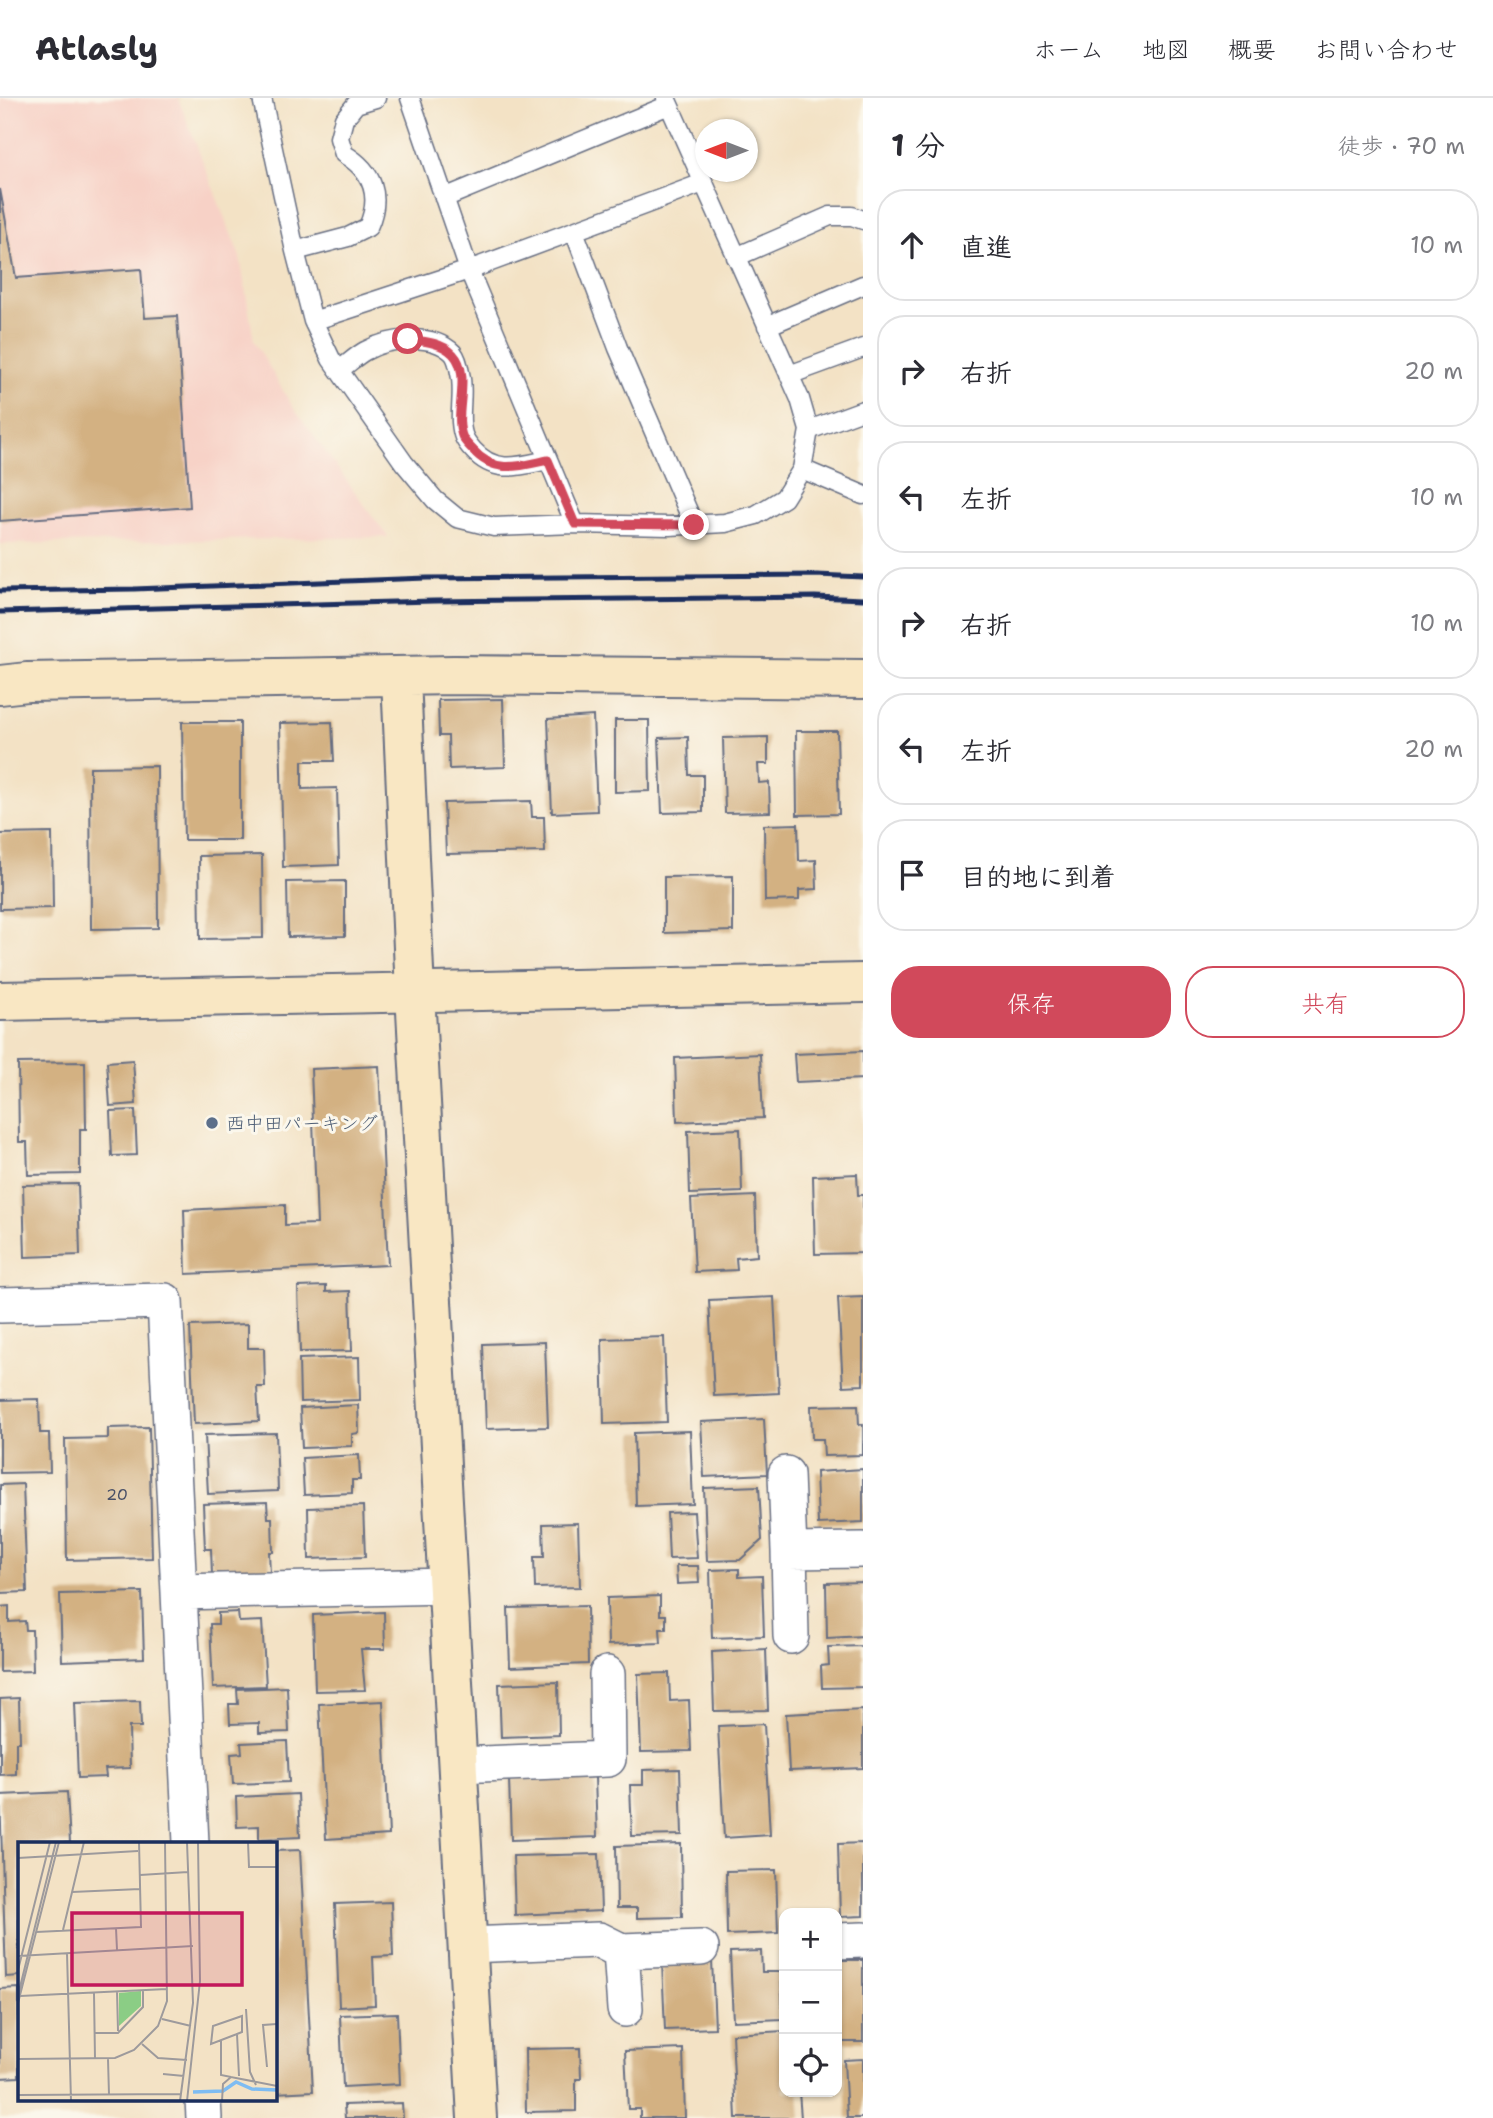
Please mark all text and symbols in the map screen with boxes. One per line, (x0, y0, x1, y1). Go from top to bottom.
text: Atlasly (35, 26, 158, 71)
text: ホーム (1033, 34, 1104, 66)
text: 地図 (1142, 34, 1190, 66)
text: 概要 (1228, 34, 1276, 66)
text: お問い合わせ (1314, 34, 1458, 66)
north arrow (695, 119, 758, 182)
text: 1 分 (891, 125, 945, 166)
text: 徒歩 · 70 m (1338, 131, 1465, 161)
icon: ahead (893, 226, 931, 264)
text: 直進 (960, 229, 1012, 264)
text: 10 m (1410, 230, 1463, 260)
route start (392, 323, 423, 354)
icon: right (893, 352, 931, 390)
text: 右折 (960, 355, 1012, 390)
text: 20 m (1404, 356, 1463, 386)
icon: left (893, 478, 931, 516)
text: 左折 (960, 481, 1012, 516)
text: 10 m (1410, 482, 1463, 512)
route end (678, 509, 709, 540)
icon: right (893, 604, 931, 642)
text: 右折 (960, 607, 1012, 642)
text: 10 m (1410, 608, 1463, 638)
icon: left (893, 730, 931, 768)
text: 左折 (960, 733, 1012, 768)
text: 20 m (1404, 734, 1463, 764)
icon: arrive (893, 856, 931, 894)
text: 目的地に到着 (960, 859, 1116, 894)
button: 保存 (891, 966, 1171, 1038)
button: 共有 (1185, 966, 1465, 1038)
place label: 西中田パーキング (226, 1111, 378, 1136)
marker: 西中田パーキング (204, 1115, 220, 1131)
house number: 20 (106, 1484, 128, 1505)
inset map (18, 1842, 276, 2100)
map controls (779, 1908, 842, 2097)
button: + (779, 1908, 842, 1971)
button: − (779, 1971, 842, 2034)
button: locate (779, 2034, 842, 2097)

